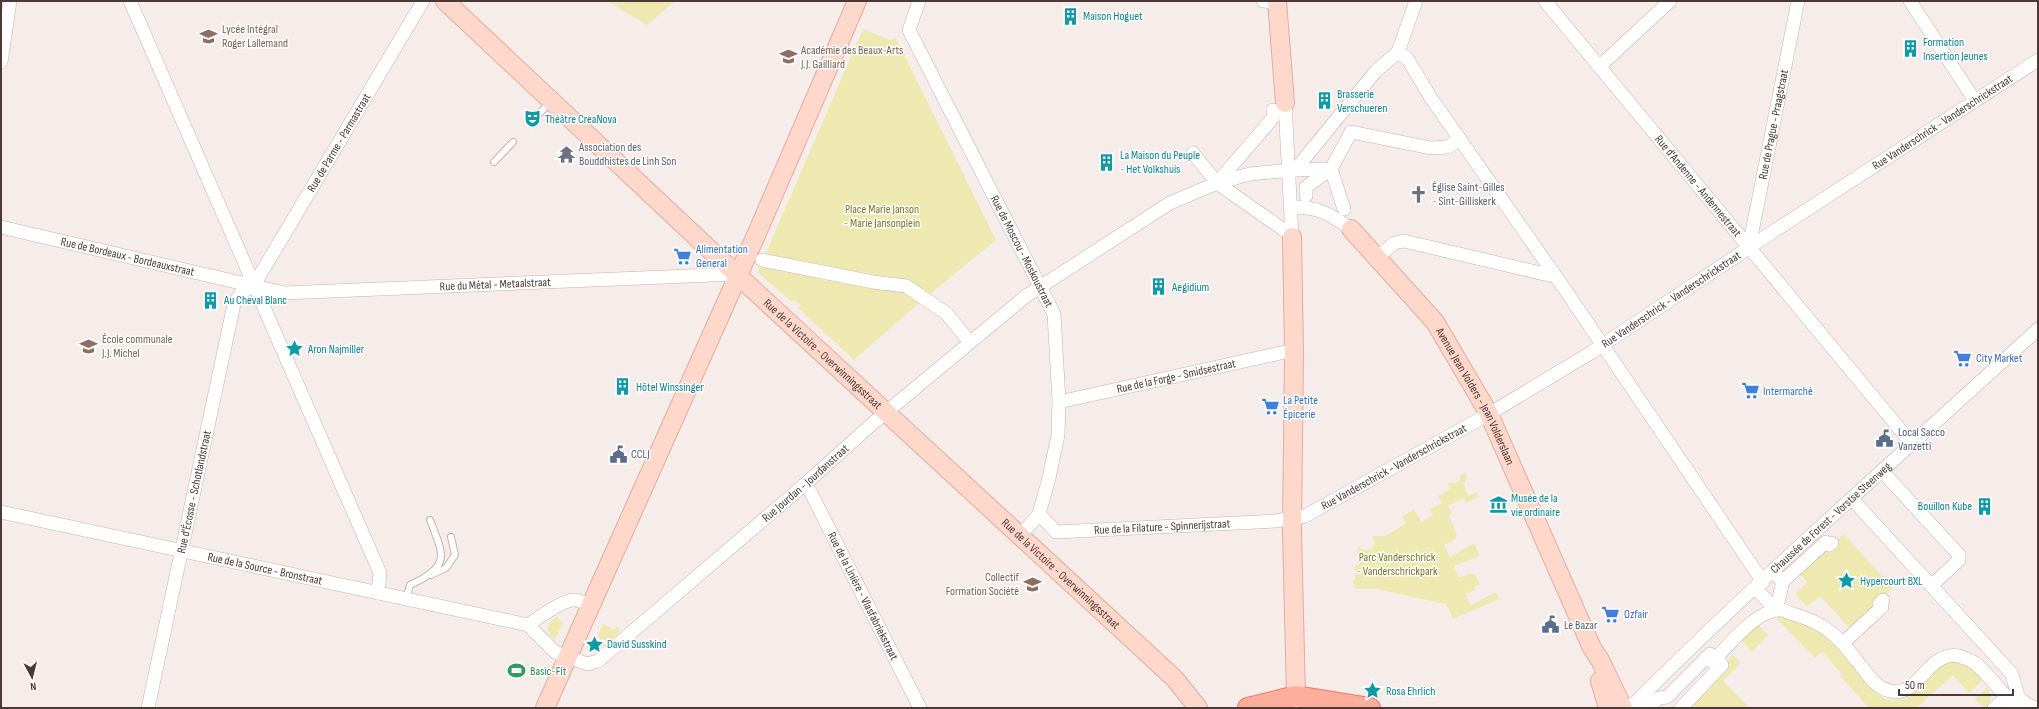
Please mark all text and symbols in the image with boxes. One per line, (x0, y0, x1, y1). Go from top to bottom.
building icon: Maison Hoguet (1060, 6, 1080, 26)
place label: Maison Hoguet (1083, 9, 1143, 24)
place label: Lycée Intégral Roger Lallemand (222, 22, 288, 51)
school or university icon: Lycée Intégral Roger Lallemand (199, 26, 219, 46)
place label: Formation Insertion Jeunes (1923, 35, 1988, 64)
building icon: Formation Insertion Jeunes (1900, 39, 1920, 59)
place label: Académie des Beaux-Arts J.J. Gailliard (800, 43, 903, 72)
school or university icon: Académie des Beaux-Arts J.J. Gailliard (778, 47, 798, 67)
street label: Rue de Prague - Praagstraat (1756, 68, 1792, 181)
street label: Rue Vanderschrick - Vanderschrickstraat (1870, 71, 2016, 173)
place label: Brasserie Verschueren (1337, 87, 1387, 116)
street label: Rue de Parme - Parmastraat (304, 90, 374, 195)
building icon: Brasserie Verschueren (1314, 91, 1334, 111)
theatre icon: Théâtre CreaNova (522, 109, 542, 129)
place label: Théâtre CreaNova (545, 112, 617, 127)
street label: Rue d'Andenne - Andennestraat (1651, 132, 1744, 240)
place label: Association des Bouddhistes de Linh Son (578, 140, 676, 169)
temple icon: Association des Bouddhistes de Linh Son (556, 144, 576, 164)
place label: La Maison du Peuple - Het Volkshuis (1120, 148, 1200, 177)
building icon: La Maison du Peuple - Het Volkshuis (1097, 152, 1117, 172)
place label: Église Saint-Gilles - Sint-Gilliskerk (1432, 180, 1505, 209)
church icon: Église Saint-Gilles - Sint-Gilliskerk (1409, 184, 1429, 204)
street label: Rue de Moscou - Moskoustraat (987, 193, 1056, 310)
park label: Place Marie Janson - Marie Jansonplein (844, 202, 920, 231)
street label: Rue de Bordeaux - Bordeauxstraat (59, 234, 196, 280)
place label: Alimentation General (695, 242, 748, 271)
supermarket icon: Alimentation General (673, 246, 693, 266)
street label: Rue Vanderschrick - Vanderschrickstraat (1599, 248, 1744, 352)
street label: Rue du Métal - Metaalstraat (439, 275, 551, 294)
building icon: Aegidium (1149, 277, 1169, 297)
place label: Aegidium (1171, 280, 1209, 295)
building icon: Au Cheval Blanc (201, 290, 221, 310)
place label: Au Cheval Blanc (223, 293, 287, 308)
street label: Rue de la Victoire - Overwinningsstraat (760, 296, 885, 413)
street label: Avenue Jean Volders - Jean Volderslaan (1432, 324, 1517, 467)
place label: École communale J.J. Michel (101, 332, 173, 361)
school or university icon: École communale J.J. Michel (79, 336, 99, 356)
place icon: Aron Najmiller (285, 339, 305, 359)
place label: Aron Najmiller (307, 342, 365, 357)
supermarket icon: City Market (1953, 348, 1973, 368)
place label: City Market (1976, 351, 2023, 366)
street label: Rue de la Forge - Smidsestraat (1115, 356, 1238, 397)
building icon: Hôtel Winssinger (613, 377, 633, 397)
place label: Hôtel Winssinger (636, 380, 704, 395)
supermarket icon: Intermarché (1740, 381, 1760, 401)
place label: Intermarché (1763, 384, 1813, 399)
place label: La Petite Épicerie (1283, 393, 1318, 422)
supermarket icon: La Petite Épicerie (1260, 397, 1280, 417)
street label: Rue Vanderschrick - Vanderschrickstraat (1319, 421, 1470, 514)
place label: Local Sacco Vanzetti (1898, 425, 1945, 454)
street label: Rue d'Écosse - Schotlandstraat (174, 429, 215, 555)
public building icon: Local Sacco Vanzetti (1875, 429, 1895, 449)
street label: Rue Jourdan - Jourdanstraat (759, 441, 853, 526)
public building icon: CCLJ (608, 444, 628, 464)
place label: CCLJ (631, 447, 650, 462)
street label: Chaussée de Forest - Vorstse Steenweg (1768, 459, 1895, 577)
place label: Musée de la vie ordinaire (1511, 491, 1560, 520)
museum icon: Musée de la vie ordinaire (1488, 495, 1508, 515)
building icon: Bouillon Kube (1975, 496, 1995, 516)
place label: Bouillon Kube (1918, 499, 1972, 514)
street label: Rue de la Victoire - Overwinningsstraat (998, 516, 1123, 633)
street label: Rue de la Filature - Spinnerijstraat (1094, 516, 1231, 538)
street label: Rue de la Linière - Vlasfabriekstraat (824, 530, 902, 663)
street label: Rue de la Source - Bronstraat (206, 549, 324, 589)
park label: Parc Vanderschrick - Vanderschrickpark (1356, 550, 1438, 579)
place label: Collectif Formation Société (946, 570, 1020, 599)
place icon: Hypercourt BXL (1837, 571, 1857, 591)
school or university icon: Collectif Formation Société (1022, 574, 1042, 594)
place label: Hypercourt BXL (1860, 574, 1923, 589)
supermarket icon: Ozfair (1601, 604, 1621, 624)
place label: Ozfair (1624, 607, 1648, 622)
public building icon: Le Bazar (1541, 615, 1561, 635)
place label: Le Bazar (1564, 618, 1598, 633)
place icon: David Susskind (584, 634, 604, 654)
place label: David Susskind (607, 637, 667, 652)
north arrow (12, 657, 52, 697)
sports icon: Basic-Fit (507, 661, 527, 681)
place label: Basic-Fit (530, 664, 567, 679)
scale bar (1899, 671, 2013, 697)
text: 50 m (1905, 678, 1925, 693)
text: N (29, 680, 37, 693)
place icon: Rosa Ehrlich (1363, 681, 1383, 701)
place label: Rosa Ehrlich (1386, 684, 1435, 699)

